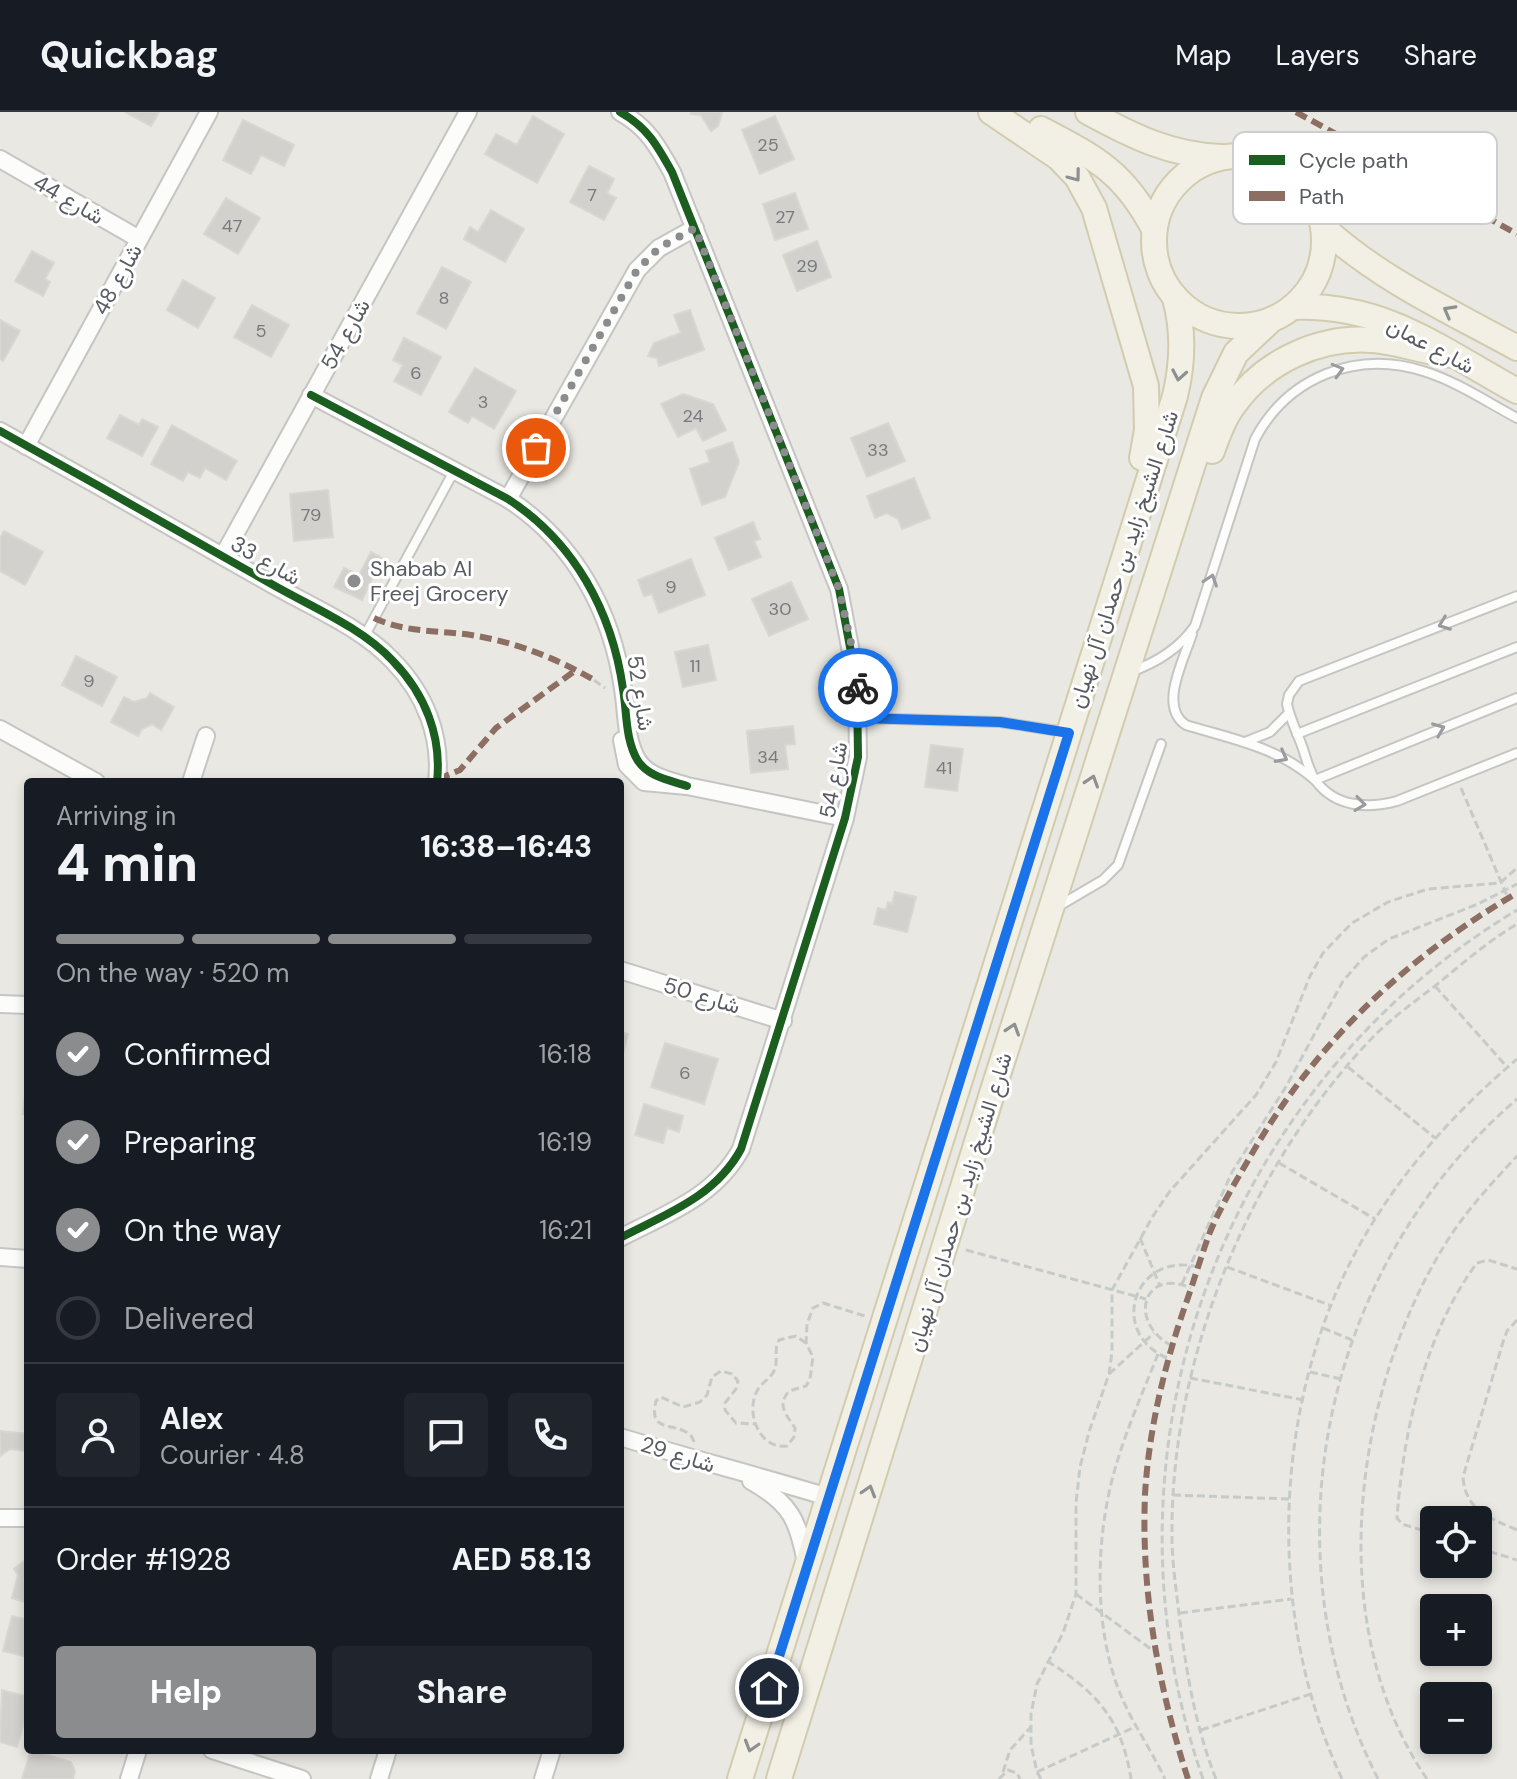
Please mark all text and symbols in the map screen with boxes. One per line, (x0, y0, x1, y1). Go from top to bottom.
text: Quickbag (40, 30, 218, 80)
text: Map (1175, 37, 1232, 74)
text: Layers (1276, 37, 1360, 74)
text: Share (1404, 37, 1477, 74)
legend (1233, 132, 1497, 224)
house number: 25 (757, 133, 779, 157)
text: Cycle path (1299, 146, 1409, 175)
one-way arrow (1065, 167, 1079, 182)
street label: شارع 44 (28, 168, 109, 231)
text: Path (1299, 182, 1344, 211)
house number: 7 (587, 183, 597, 207)
house number: 27 (775, 205, 795, 229)
house number: 47 (222, 214, 242, 238)
street label: شارع 48 (86, 239, 149, 320)
house number: 29 (796, 254, 818, 278)
house number: 8 (439, 286, 449, 310)
street label: شارع 54 (314, 294, 377, 375)
one-way arrow (1442, 305, 1457, 320)
street label: شارع عمان (1382, 310, 1479, 381)
house number: 5 (256, 319, 266, 343)
house number: 6 (410, 361, 422, 385)
one-way arrow (1330, 362, 1344, 379)
one-way arrow (1172, 368, 1189, 382)
house number: 3 (478, 390, 488, 414)
house number: 24 (683, 404, 704, 428)
street label: شارع الشيخ زايد بن حمدان آل نهيان (1062, 407, 1185, 712)
pin (502, 414, 570, 482)
icon: bag (514, 426, 558, 470)
house number: 33 (867, 438, 889, 462)
house number: 79 (301, 503, 321, 527)
street label: شارع 33 (226, 529, 306, 592)
place label: Shabab Al Freej Grocery (370, 554, 509, 608)
marker: Shabab Al Freej Grocery (345, 572, 363, 590)
one-way arrow (1201, 574, 1217, 588)
house number: 9 (665, 575, 677, 599)
house number: 30 (769, 597, 791, 621)
one-way arrow (1438, 615, 1452, 631)
courier (818, 648, 898, 728)
street label: شارع 52 (620, 653, 661, 733)
house number: 11 (689, 654, 701, 678)
icon: bike (836, 666, 880, 710)
house number: 9 (83, 669, 95, 693)
one-way arrow (1431, 723, 1445, 739)
street label: شارع 54 (813, 740, 854, 820)
house number: 34 (757, 745, 779, 769)
one-way arrow (1274, 747, 1289, 762)
house number: 41 (936, 756, 952, 780)
one-way arrow (1083, 775, 1099, 788)
one-way arrow (1353, 795, 1366, 812)
text: Arriving in (56, 799, 176, 833)
text: 16:38–16:43 (420, 827, 592, 866)
text: 4 min (56, 829, 198, 897)
text: On the way · 520 m (56, 956, 289, 990)
street label: شارع 50 (660, 970, 744, 1021)
one-way arrow (1004, 1022, 1020, 1036)
icon: check (56, 1032, 100, 1076)
text: Confirmed (124, 1035, 271, 1074)
text: 16:18 (538, 1037, 592, 1071)
street label: شارع الشيخ زايد بن حمدان آل نهيان (900, 1049, 1019, 1355)
house number: 6 (679, 1061, 691, 1085)
icon: check (56, 1120, 100, 1164)
text: Preparing (124, 1123, 256, 1162)
text: 16:19 (538, 1125, 592, 1159)
icon: check (56, 1208, 100, 1252)
text: On the way (124, 1211, 281, 1250)
text: 16:21 (539, 1213, 592, 1247)
text: Delivered (124, 1299, 254, 1338)
button: person (56, 1393, 140, 1477)
button: chat (404, 1393, 488, 1477)
button: phone (508, 1393, 592, 1477)
text: Alex (160, 1399, 223, 1438)
street label: شارع 29 (637, 1429, 719, 1480)
text: Courier · 4.8 (160, 1438, 305, 1472)
one-way arrow (860, 1485, 876, 1498)
map controls (1420, 1506, 1492, 1754)
button: locate (1420, 1506, 1492, 1578)
text: Order #1928 (56, 1540, 232, 1579)
text: AED 58.13 (452, 1540, 592, 1579)
button: + (1420, 1594, 1492, 1666)
button: Help (56, 1646, 316, 1738)
button: Share (332, 1646, 592, 1738)
pin (735, 1654, 803, 1722)
icon: home (747, 1666, 791, 1710)
button: − (1420, 1682, 1492, 1754)
one-way arrow (744, 1738, 760, 1752)

